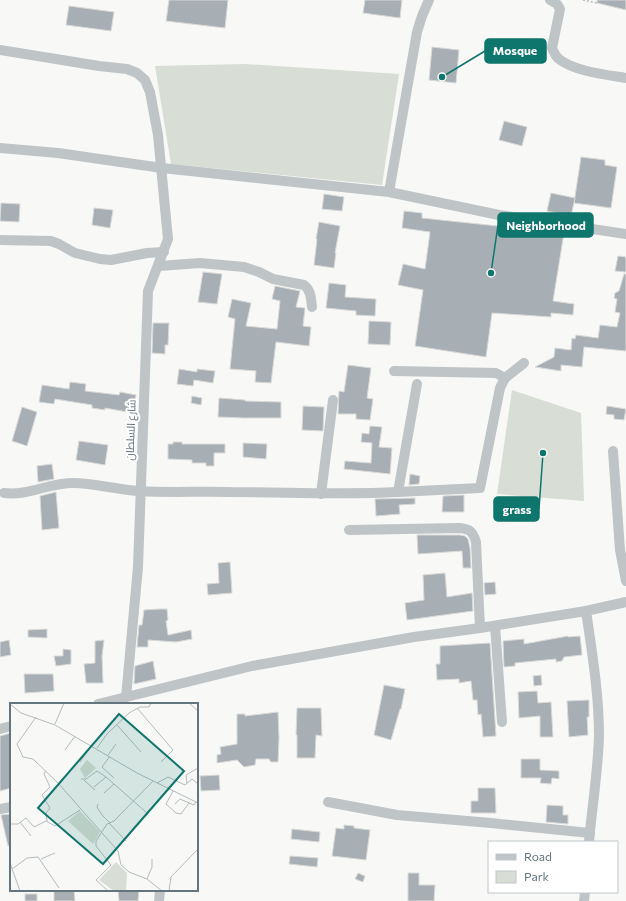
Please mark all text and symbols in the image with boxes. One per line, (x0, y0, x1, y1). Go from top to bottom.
callout: Mosque (485, 39, 546, 63)
text: Mosque (493, 43, 537, 57)
callout: Neighborhood (498, 213, 593, 237)
text: Neighborhood (506, 218, 586, 232)
street label: شارع السلطان (122, 399, 140, 461)
callout: grass (494, 497, 539, 521)
text: grass (503, 502, 532, 516)
inset map (10, 703, 198, 891)
legend (488, 841, 618, 893)
text: Road (524, 849, 552, 863)
text: Park (524, 869, 550, 883)

